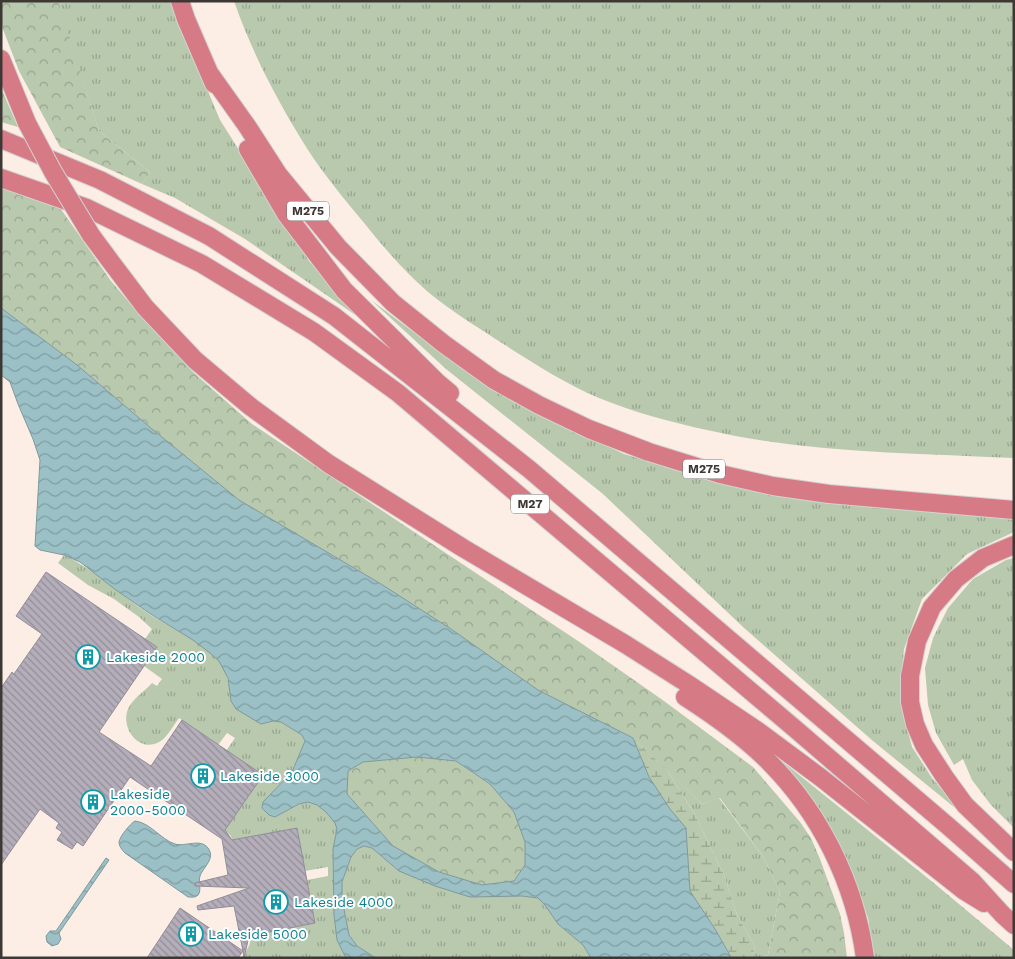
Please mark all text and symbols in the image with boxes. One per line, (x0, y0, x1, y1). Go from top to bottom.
road number: M275 (287, 202, 329, 220)
road number: M275 (683, 459, 725, 478)
road number: M27 (511, 494, 549, 514)
building icon: Lakeside 2000 (75, 644, 101, 670)
place label: Lakeside 2000 (106, 649, 205, 665)
building icon: Lakeside 3000 (190, 763, 216, 789)
place label: Lakeside 3000 (220, 768, 319, 784)
place label: Lakeside 2000-5000 (110, 786, 186, 818)
building icon: Lakeside 2000-5000 (80, 789, 106, 815)
building icon: Lakeside 4000 (263, 889, 289, 915)
place label: Lakeside 4000 (294, 894, 393, 910)
building icon: Lakeside 5000 (178, 921, 204, 947)
place label: Lakeside 5000 (208, 926, 307, 942)

